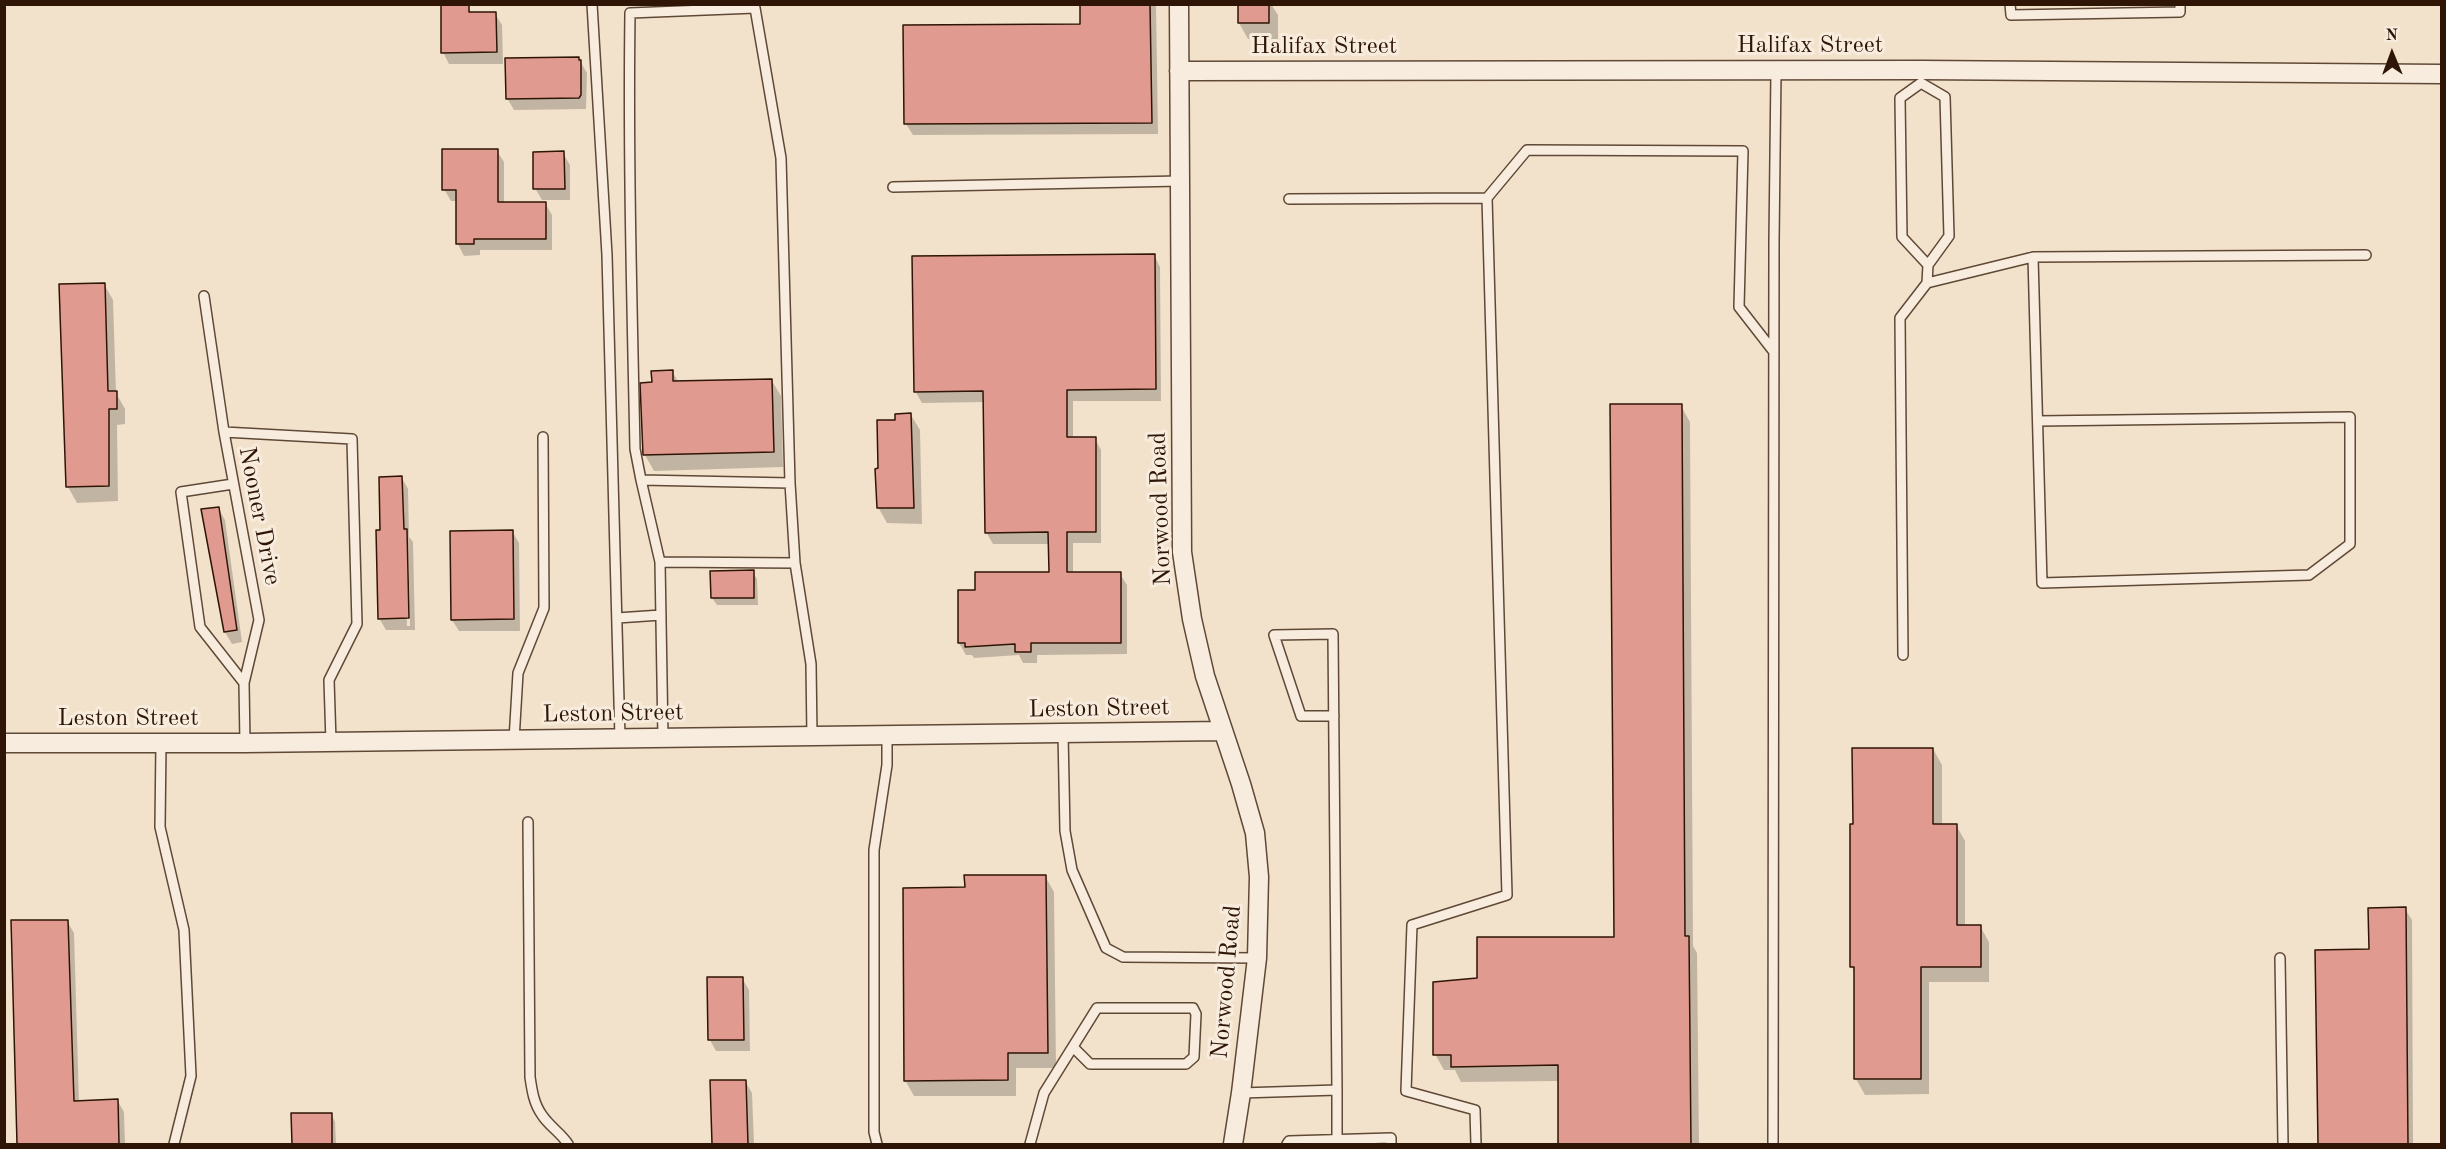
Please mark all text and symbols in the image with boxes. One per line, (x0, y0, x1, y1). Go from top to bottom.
north arrow (2362, 24, 2422, 84)
text: N (2385, 28, 2398, 44)
street label: Halifax Street (1737, 32, 1883, 60)
street label: Halifax Street (1251, 33, 1397, 61)
street label: Norwood Road (1144, 431, 1178, 587)
street label: Nooner Drive (231, 444, 287, 588)
street label: Leston Street (1028, 693, 1170, 725)
street label: Leston Street (542, 698, 684, 730)
street label: Leston Street (57, 705, 199, 733)
street label: Norwood Road (1206, 904, 1248, 1060)

